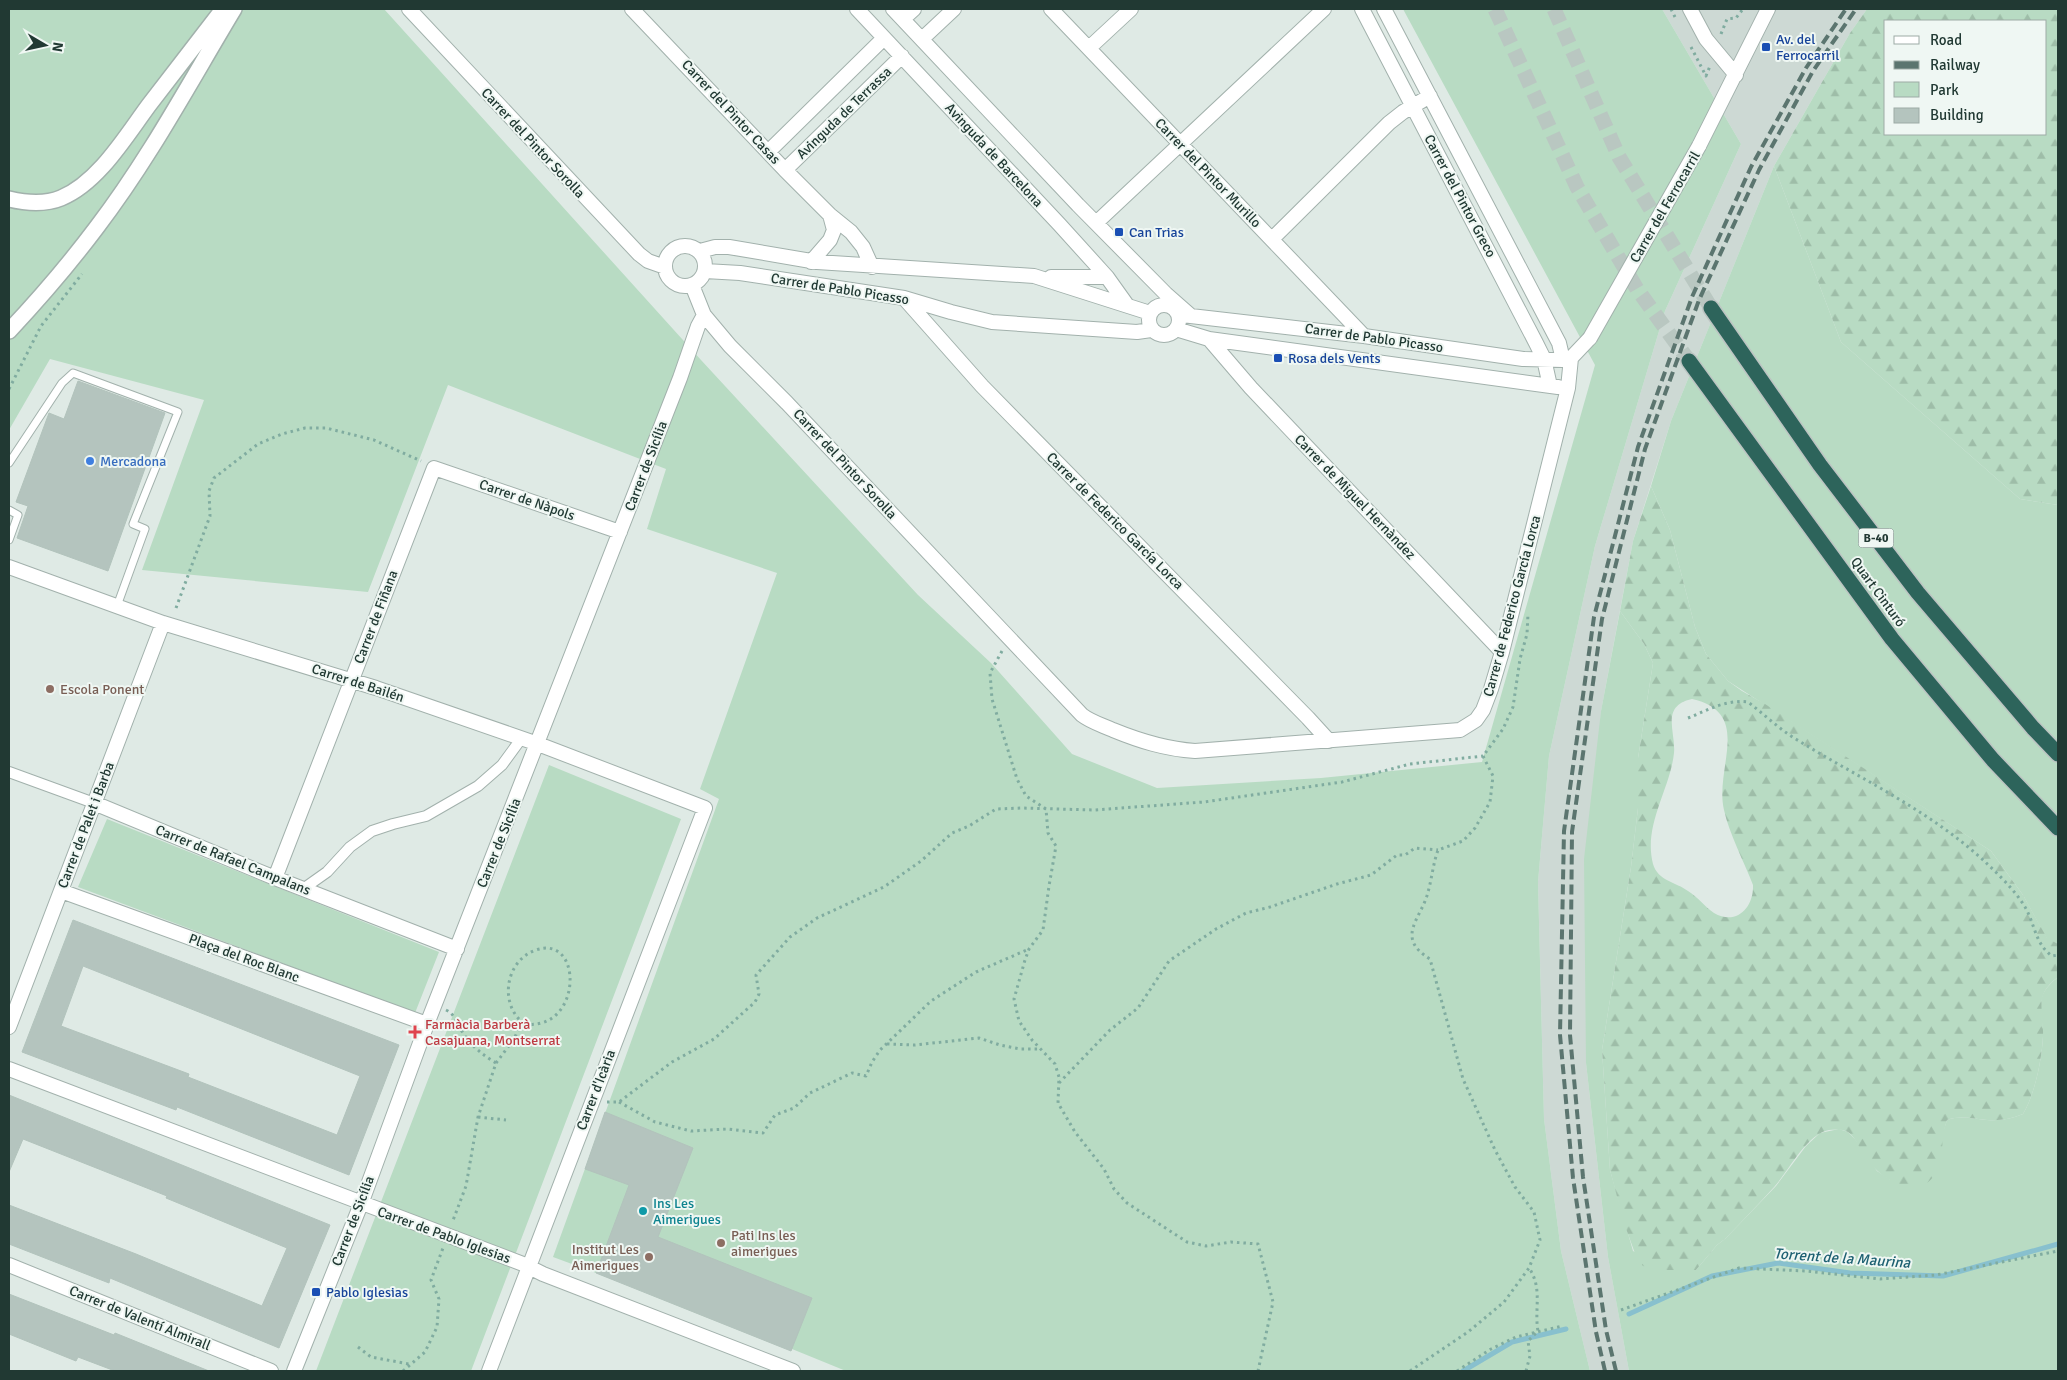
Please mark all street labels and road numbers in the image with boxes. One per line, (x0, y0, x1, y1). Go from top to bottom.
street label: Carrer del Pintor Casas (678, 56, 784, 168)
street label: Avinguda de Terrassa (793, 63, 895, 163)
street label: Carrer del Pintor Sorolla (478, 84, 588, 202)
street label: Avinguda de Barcelona (941, 99, 1047, 211)
street label: Carrer del Pintor Murillo (1151, 115, 1265, 231)
street label: Carrer del Pintor Greco (1420, 132, 1500, 260)
street label: Carrer del Ferrocarril (1626, 148, 1704, 266)
street label: Carrer de Pablo Picasso (770, 270, 910, 308)
street label: Carrer de Pablo Picasso (1304, 320, 1444, 356)
street label: Carrer del Pintor Sorolla (790, 405, 900, 523)
street label: Carrer de Sicília (621, 418, 671, 514)
street label: Carrer de Miguel Hernàndez (1291, 431, 1419, 563)
street label: Carrer de Federico García Lorca (1043, 449, 1187, 593)
street label: Carrer de Nàpols (477, 476, 577, 524)
street label: Carrer de Federico García Lorca (1480, 513, 1544, 699)
road number: B-40 (1858, 528, 1894, 548)
street label: Quart Cinturó (1847, 554, 1909, 630)
street label: Carrer de Fiñana (350, 568, 402, 666)
street label: Carrer de Bailén (310, 660, 406, 706)
street label: Carrer de Palet i Barba (54, 759, 118, 891)
street label: Carrer de Sicília (473, 796, 525, 890)
street label: Carrer de Rafael Campalans (153, 821, 313, 899)
street label: Plaça del Roc Blanc (186, 930, 302, 986)
street label: Carrer d'Icària (573, 1047, 619, 1133)
street label: Carrer de Sicília (328, 1173, 378, 1269)
street label: Carrer de Pablo Iglesias (375, 1203, 513, 1267)
street label: Carrer de Valentí Almirall (67, 1282, 213, 1354)

